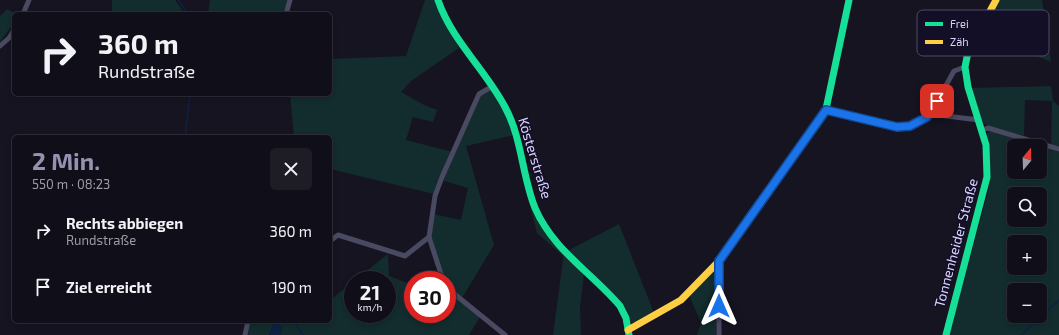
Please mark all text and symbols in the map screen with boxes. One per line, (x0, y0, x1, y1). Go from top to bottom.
legend (917, 10, 1049, 56)
text: Frei (950, 17, 969, 30)
text: 360 m (98, 26, 179, 60)
icon: right (32, 28, 84, 80)
text: Zäh (950, 35, 969, 48)
text: Rundstraße (98, 60, 195, 82)
pin (920, 84, 954, 118)
icon: arrive (926, 90, 948, 112)
street label: Kösterstraße (515, 115, 556, 201)
north arrow (1007, 139, 1047, 179)
map controls (1007, 139, 1047, 323)
text: 2 Min. (32, 146, 100, 175)
button: close (270, 148, 312, 190)
text: 550 m · 08:23 (32, 176, 110, 192)
street label: Tonnenheider Straße (930, 176, 981, 309)
button: search (1007, 187, 1047, 227)
text: Rechts abbiegen (66, 214, 183, 232)
icon: right (32, 220, 54, 242)
text: 360 m (270, 222, 312, 240)
text: Rundstraße (66, 232, 136, 248)
button: + (1007, 235, 1047, 275)
speed limit sign: 30 (404, 271, 456, 323)
icon: arrive (32, 276, 54, 298)
text: Ziel erreicht (66, 278, 152, 296)
text: 190 m (272, 278, 312, 296)
text: 21 (360, 280, 380, 304)
button: − (1007, 283, 1047, 323)
position arrow (698, 285, 740, 327)
text: km/h (358, 301, 382, 313)

